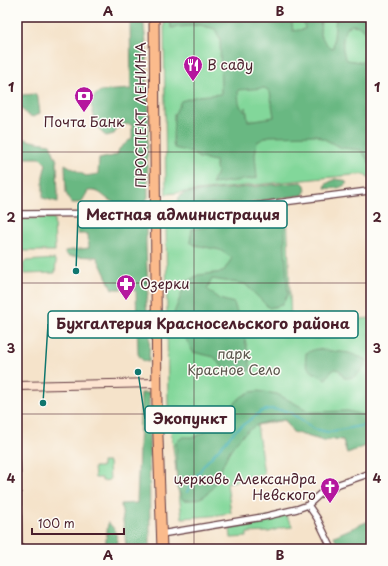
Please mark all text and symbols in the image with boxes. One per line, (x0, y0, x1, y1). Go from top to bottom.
text: A (103, 1, 113, 20)
text: B (276, 1, 285, 20)
street label: ПРОСПЕКТ ЛЕНИНА (130, 42, 151, 188)
restaurant icon: В саду (182, 54, 204, 82)
place label: В саду (207, 54, 253, 75)
text: 1 (8, 77, 14, 96)
text: 1 (374, 77, 380, 96)
bank icon: Почта Банк (73, 85, 95, 113)
place label: Почта Банк (44, 111, 125, 132)
callout: Местная администрация (78, 201, 287, 228)
text: Местная администрация (86, 202, 280, 225)
text: 2 (6, 207, 16, 226)
text: 2 (372, 207, 382, 226)
pharmacy icon: Озерки (115, 273, 137, 301)
place label: Озерки (140, 273, 190, 294)
callout: Бухгалтерия Красносельского района (48, 311, 358, 338)
text: Бухгалтерия Красносельского района (56, 311, 350, 334)
text: 3 (7, 338, 16, 357)
text: 3 (373, 338, 382, 357)
park label: парк Красное Село (187, 343, 281, 380)
callout: Экопункт (145, 406, 235, 433)
text: Экопункт (153, 406, 228, 429)
text: 4 (7, 468, 16, 487)
place label: церковь Александра Невского (174, 468, 316, 505)
text: 4 (373, 468, 382, 487)
church icon: церковь Александра Невского (319, 476, 341, 504)
scale bar (32, 510, 124, 536)
text: 100 m (38, 514, 75, 532)
text: A (103, 545, 113, 564)
text: B (276, 545, 285, 564)

